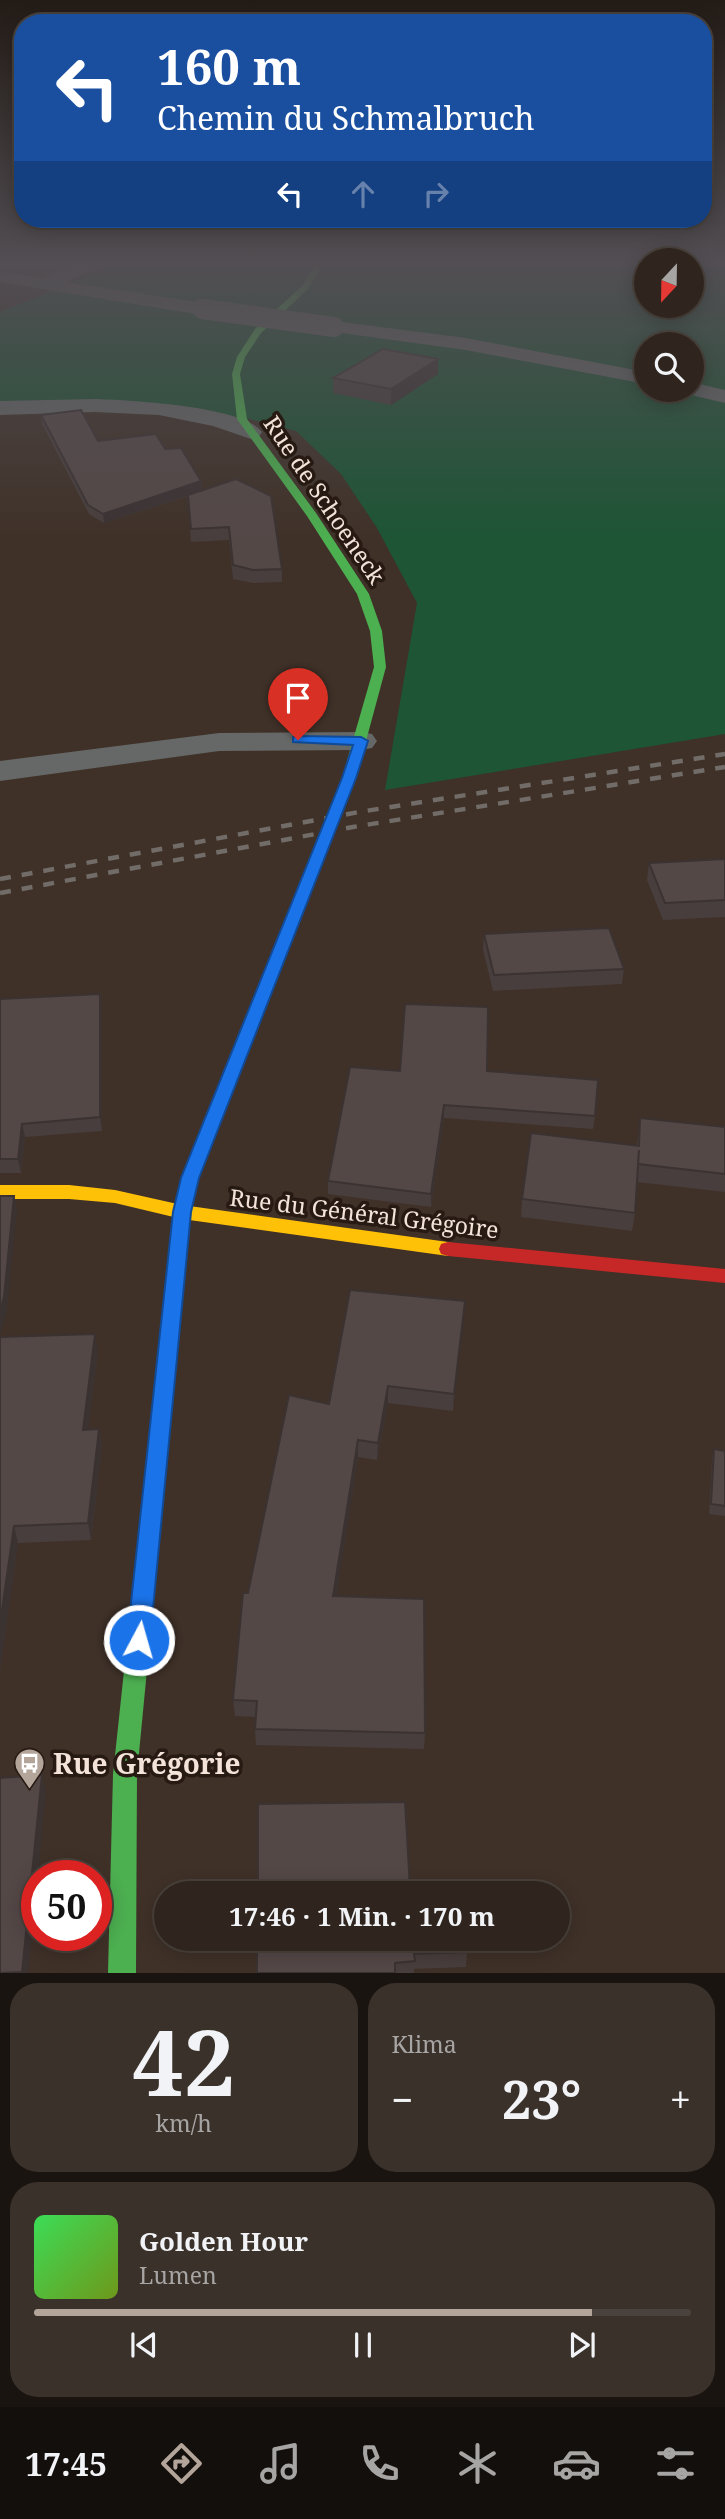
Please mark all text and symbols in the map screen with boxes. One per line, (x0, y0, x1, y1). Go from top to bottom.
text: 160 m (157, 33, 301, 99)
icon: left (42, 42, 133, 133)
text: Chemin du Schmalbruch (157, 96, 535, 139)
icon: left (271, 175, 309, 213)
icon: ahead (344, 175, 382, 213)
icon: right (417, 175, 455, 213)
north arrow (634, 248, 704, 318)
map controls (634, 248, 704, 402)
button: search (634, 332, 704, 402)
street label: Rue de Schoeneck (257, 409, 393, 590)
pin (268, 668, 328, 740)
icon: arrive (279, 679, 317, 717)
street label: Rue du Général Grégoire (228, 1181, 500, 1245)
position arrow (102, 1603, 176, 1677)
place label: Rue Grégorie (53, 1744, 241, 1782)
bus stop icon: Rue Grégorie (13, 1747, 47, 1791)
speed limit sign: 50 (21, 1860, 112, 1951)
text: 17:46 · 1 Min. · 170 m (229, 1898, 495, 1934)
text: 42 (132, 1999, 235, 2123)
text: Klima (392, 2028, 457, 2060)
text: 23° (502, 2063, 581, 2134)
text: − (392, 2073, 414, 2125)
text: + (670, 2073, 691, 2125)
text: km/h (156, 2107, 212, 2139)
text: Golden Hour (139, 2223, 308, 2259)
text: Lumen (139, 2259, 217, 2291)
icon: previous (125, 2326, 163, 2364)
icon: pause (344, 2326, 382, 2364)
icon: next (563, 2326, 601, 2364)
icon: directions (157, 2439, 206, 2488)
icon: music (256, 2439, 305, 2488)
icon: phone (355, 2439, 404, 2488)
icon: climate (453, 2439, 502, 2488)
icon: car (552, 2439, 601, 2488)
icon: filters (651, 2439, 700, 2488)
text: 17:45 (25, 2442, 107, 2485)

